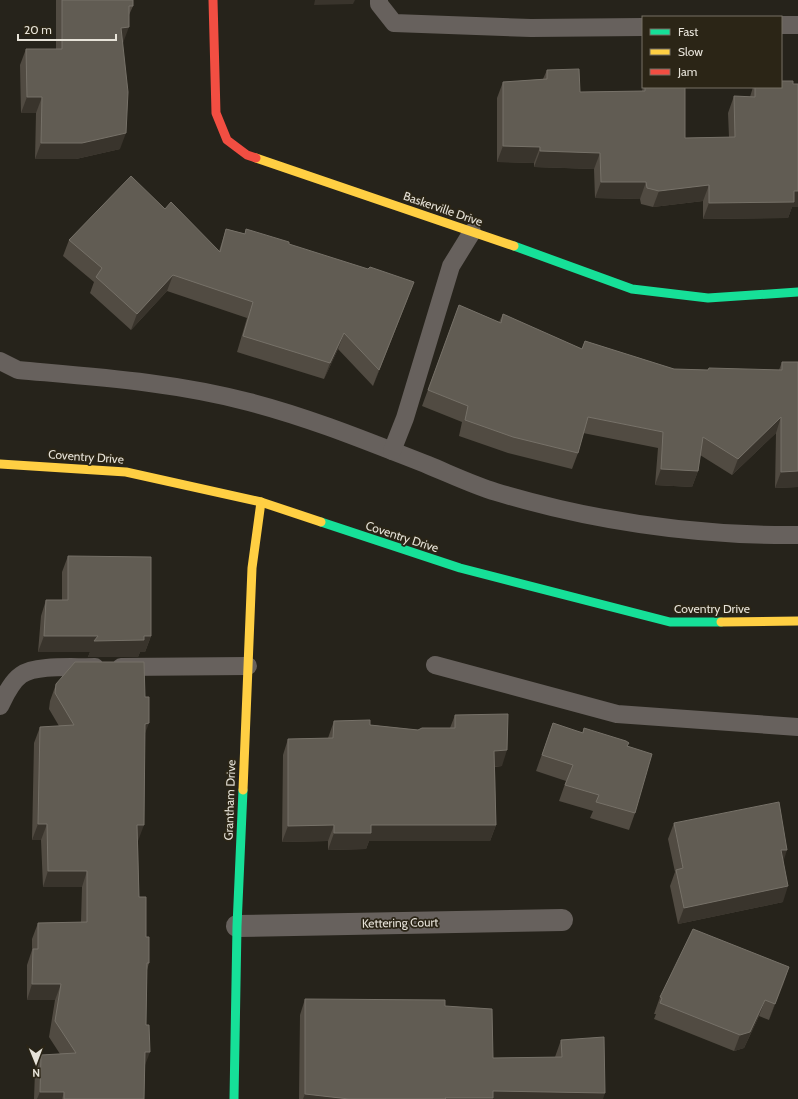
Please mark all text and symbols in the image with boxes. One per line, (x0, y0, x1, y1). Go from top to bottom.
scale bar (18, 16, 116, 42)
legend (642, 16, 782, 88)
text: 20 m (24, 22, 52, 37)
text: Fast (678, 24, 698, 39)
text: Slow (678, 44, 703, 59)
text: Jam (677, 64, 697, 79)
street label: Baskerville Drive (402, 188, 485, 229)
street label: Coventry Drive (48, 446, 124, 467)
street label: Coventry Drive (364, 518, 441, 555)
street label: Coventry Drive (674, 601, 750, 616)
street label: Grantham Drive (221, 759, 238, 840)
street label: Kettering Court (362, 914, 438, 931)
north arrow (16, 1043, 56, 1083)
text: N (32, 1066, 40, 1080)

